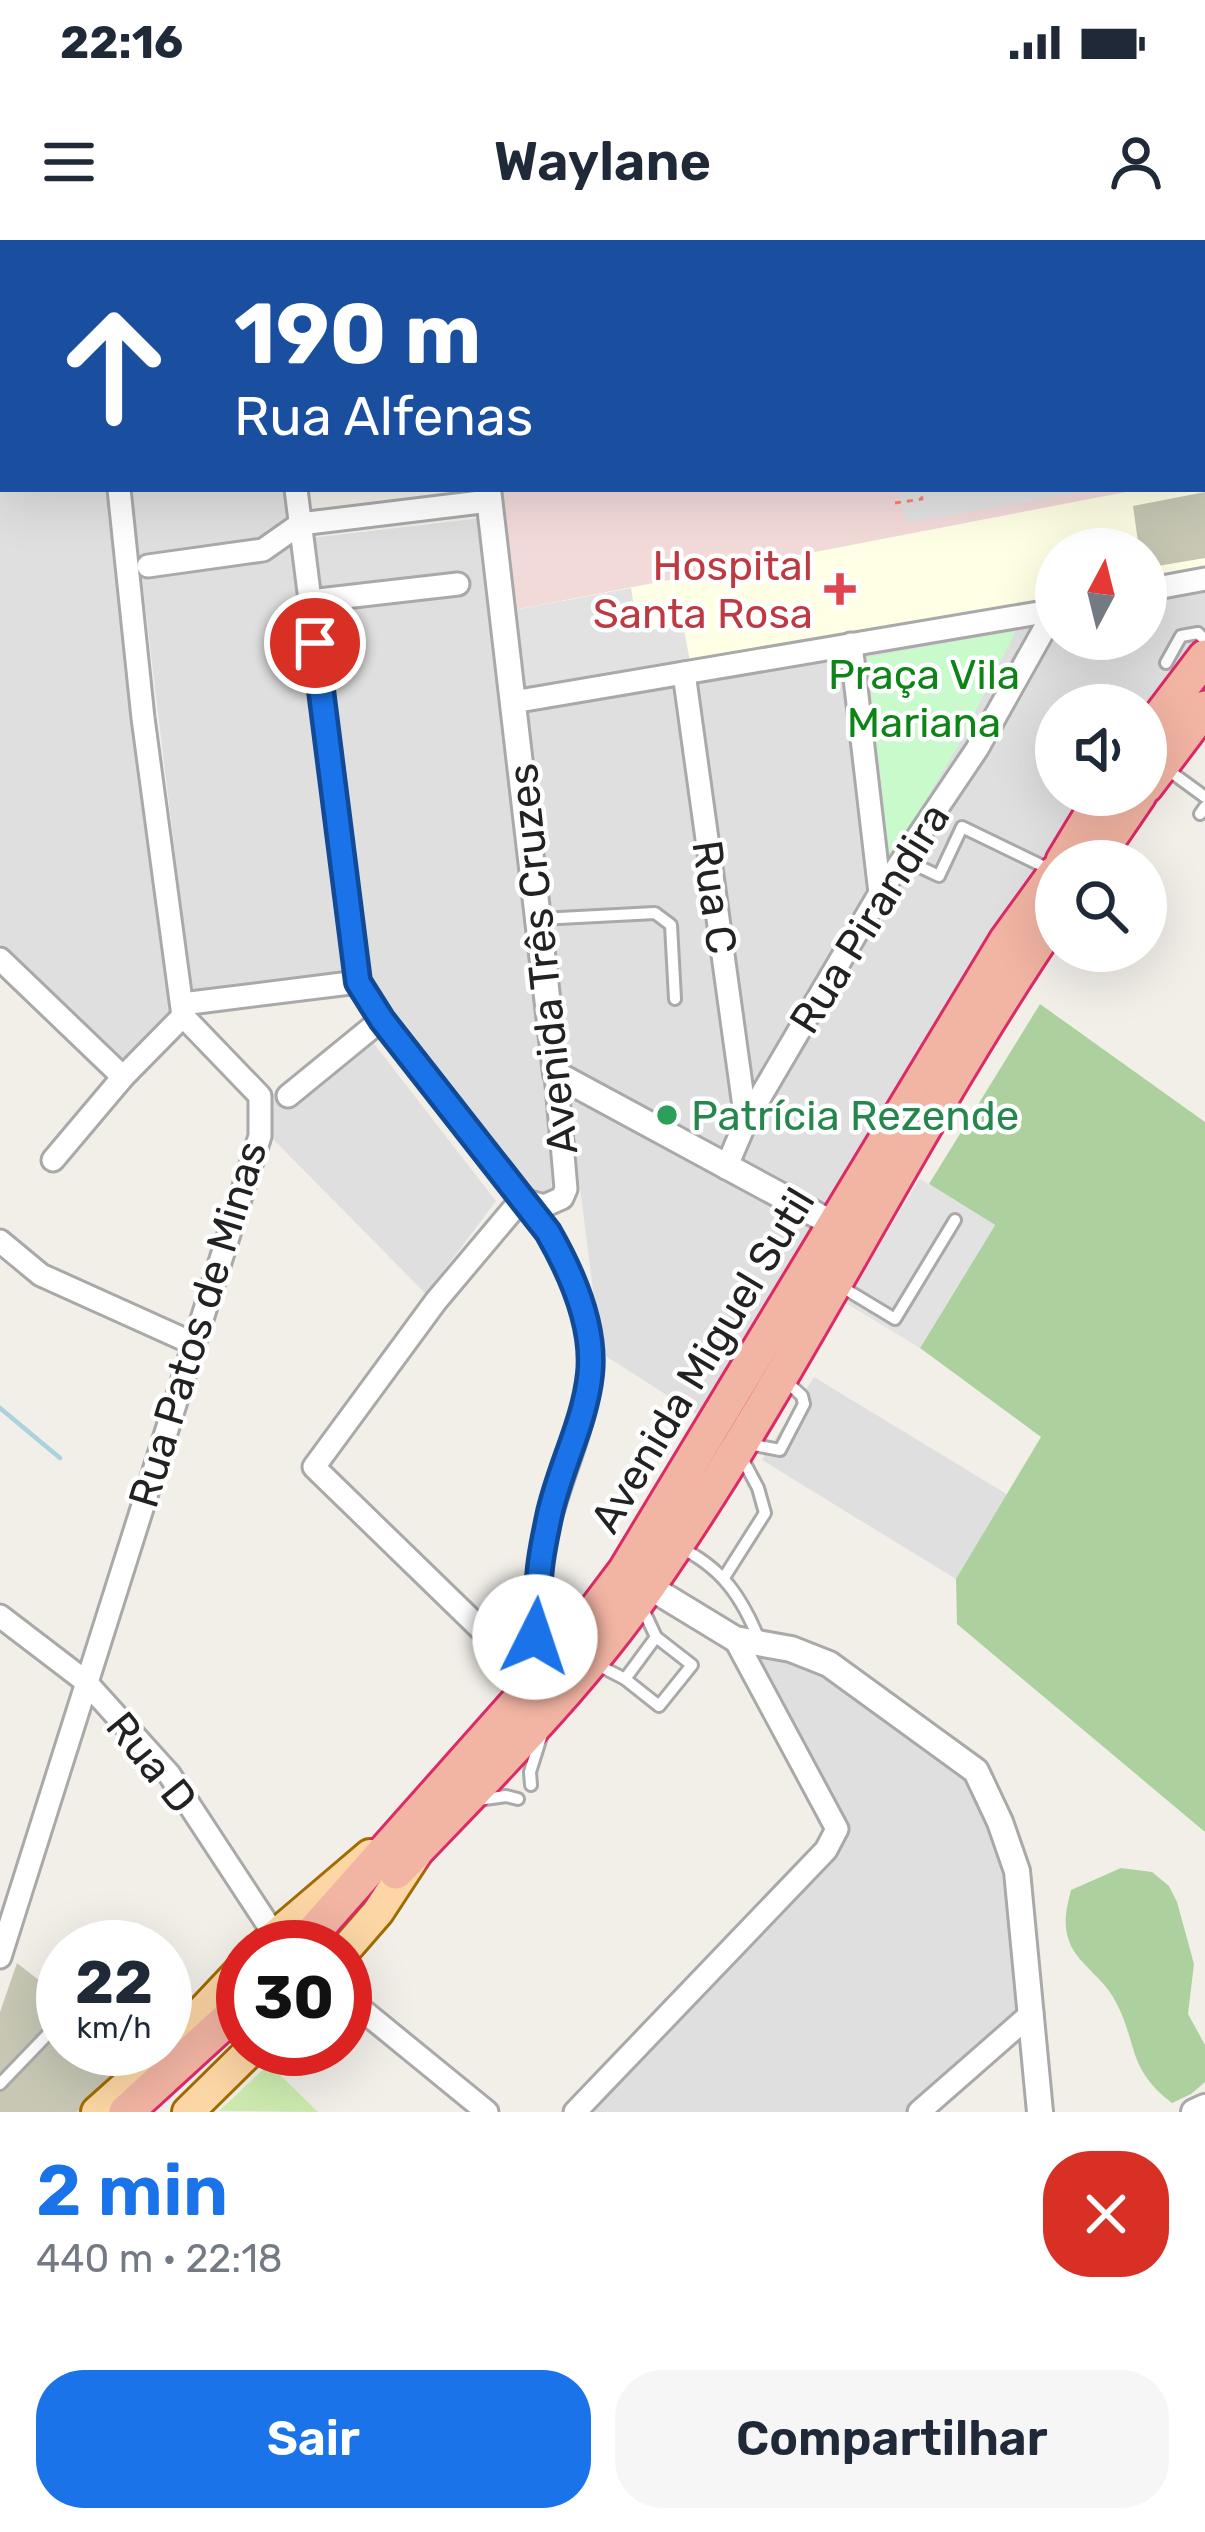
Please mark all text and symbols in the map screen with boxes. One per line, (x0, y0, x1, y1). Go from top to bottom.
text: 22:16 (60, 16, 183, 69)
icon: menu (36, 129, 102, 195)
icon: person (1103, 129, 1169, 195)
text: Waylane (494, 130, 711, 194)
text: 190 m (234, 284, 482, 384)
icon: ahead (36, 288, 192, 444)
text: Rua Alfenas (234, 385, 533, 449)
north arrow (1035, 528, 1167, 660)
map controls (1035, 528, 1167, 972)
place label: Hospital Santa Rosa (593, 541, 813, 639)
marker: Hospital Santa Rosa (824, 573, 856, 605)
pin (264, 592, 366, 694)
icon: arrive (282, 610, 348, 676)
park label: Praça Vila Mariana (828, 650, 1020, 748)
button: sound (1035, 684, 1167, 816)
street label: Avenida Três Cruzes (498, 761, 588, 1157)
street label: Rua Pirandira (779, 794, 960, 1043)
street label: Rua C (681, 837, 747, 957)
button: search (1035, 840, 1167, 972)
place label: Patrícia Rezende (691, 1091, 1019, 1141)
marker: Patrícia Rezende (654, 1102, 680, 1128)
street label: Rua Patos de Minas (118, 1135, 277, 1514)
street label: Avenida Miguel Sutil (580, 1179, 825, 1542)
position arrow (472, 1574, 598, 1700)
street label: Rua D (96, 1702, 207, 1823)
speed limit sign: 30 (216, 1920, 372, 2076)
text: 22 (75, 1947, 153, 2018)
text: km/h (77, 2010, 151, 2046)
text: 2 min (36, 2148, 228, 2233)
button: close (1043, 2151, 1169, 2277)
text: 440 m · 22:18 (36, 2236, 283, 2282)
button: Sair (36, 2370, 591, 2508)
button: Compartilhar (615, 2370, 1169, 2508)

